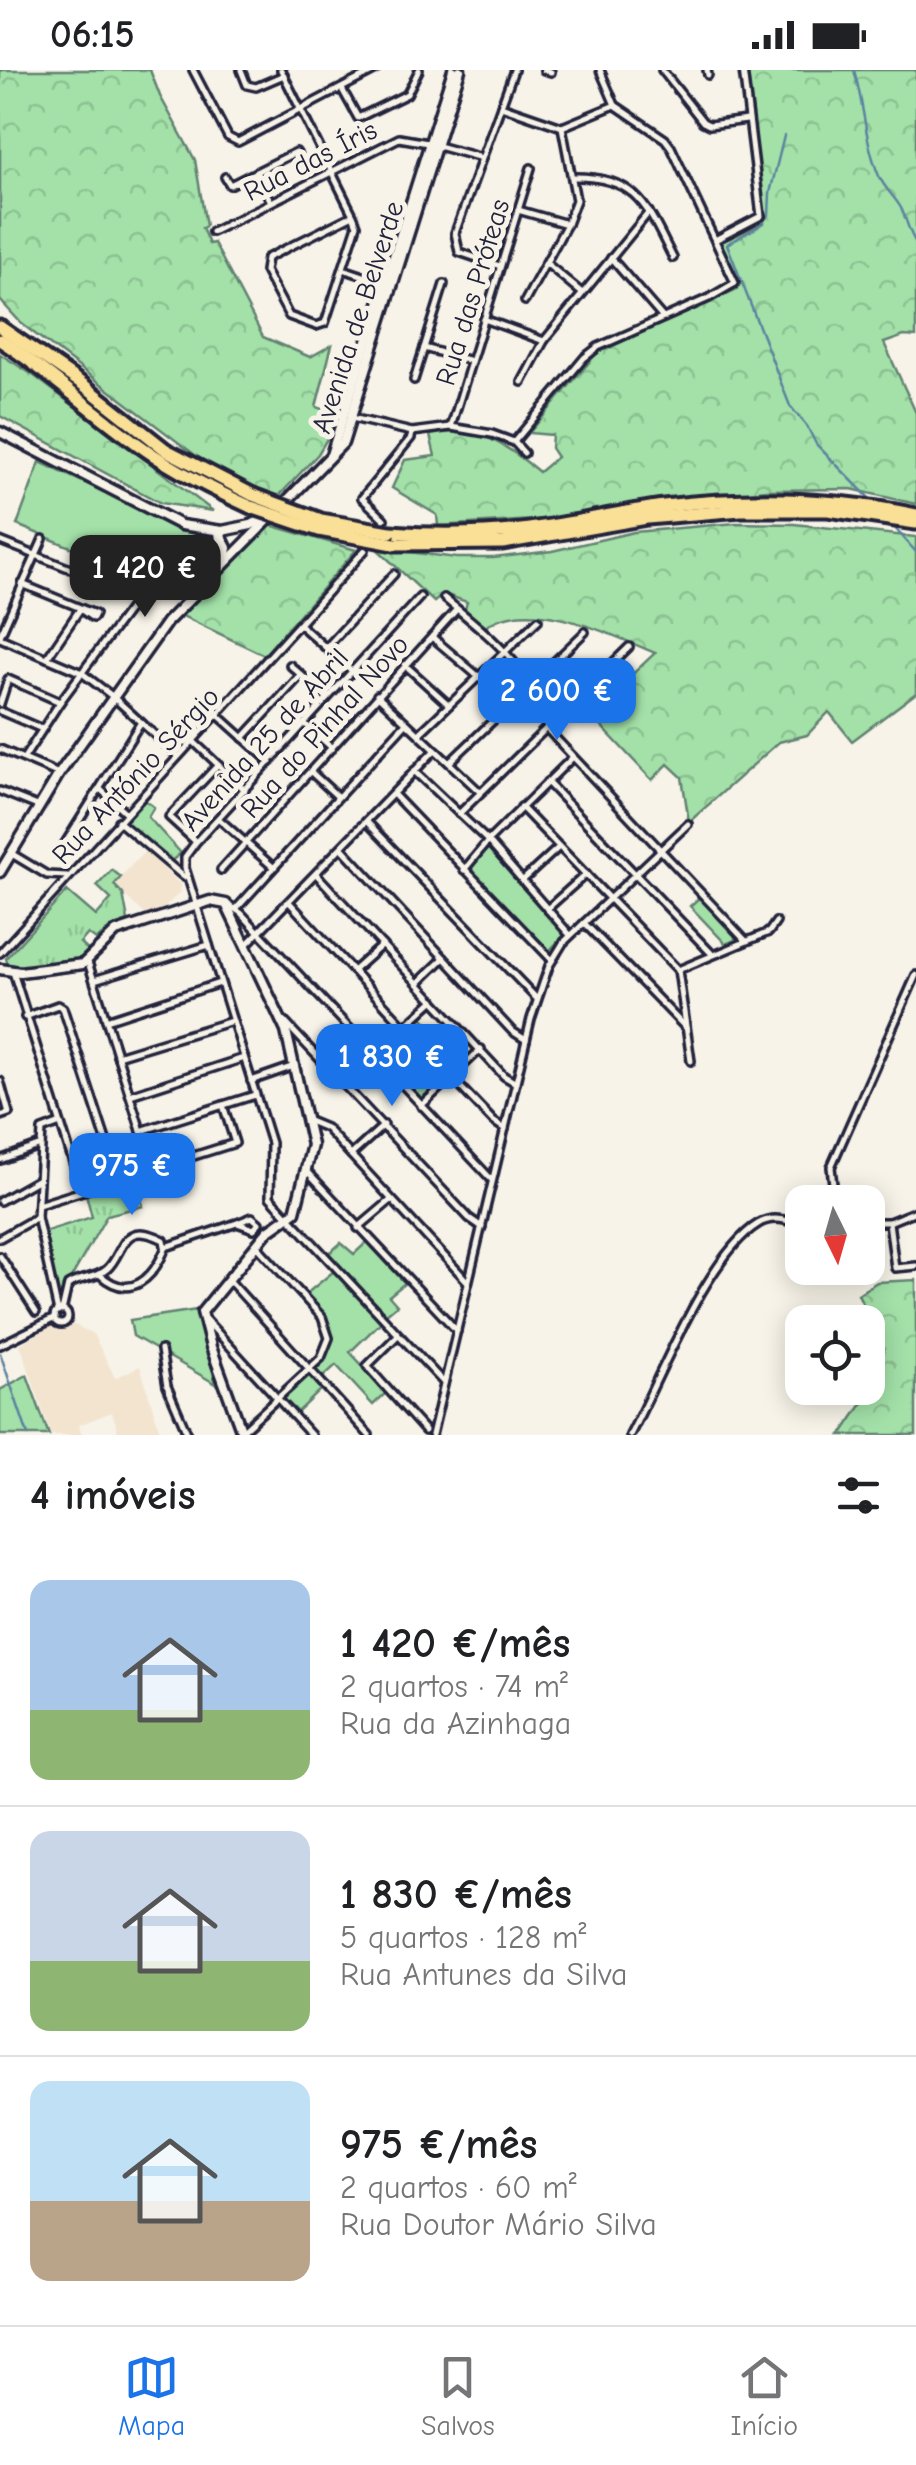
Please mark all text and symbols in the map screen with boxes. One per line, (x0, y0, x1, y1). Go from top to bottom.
text: 06:15 (50, 13, 135, 57)
street label: Rua das Íris (238, 113, 382, 208)
street label: Rua das Próteas (429, 195, 516, 389)
street label: Avenida de Belverde (305, 197, 411, 437)
pin: 1 420 € (53, 535, 237, 620)
text: 1 420 € (92, 549, 198, 586)
street label: Rua do Pinhal Novo (234, 629, 415, 825)
street label: Avenida 25 de Abril (175, 642, 355, 837)
pin: 2 600 € (465, 658, 649, 743)
text: 2 600 € (500, 672, 614, 709)
street label: Rua António Sérgio (45, 681, 226, 871)
pin: 1 830 € (300, 1024, 484, 1109)
text: 1 830 € (338, 1038, 446, 1075)
pin: 975 € (62, 1133, 202, 1218)
text: 975 € (91, 1147, 173, 1184)
north arrow (785, 1185, 885, 1285)
map controls (785, 1185, 885, 1405)
button: locate (785, 1305, 885, 1405)
icon: filters (831, 1468, 886, 1523)
text: 4 imóveis (30, 1471, 196, 1520)
text: 1 420 €/mês (340, 1619, 570, 1668)
icon: home (110, 1620, 230, 1740)
text: 2 quartos · 74 m² (340, 1668, 568, 1705)
text: Rua da Azinhaga (340, 1705, 571, 1742)
text: 1 830 €/mês (340, 1870, 572, 1919)
icon: home (110, 1871, 230, 1991)
text: 5 quartos · 128 m² (340, 1919, 586, 1956)
text: Rua Antunes da Silva (340, 1956, 628, 1993)
text: 975 €/mês (340, 2120, 537, 2169)
icon: home (110, 2121, 230, 2241)
text: 2 quartos · 60 m² (340, 2169, 577, 2206)
text: Rua Doutor Mário Silva (340, 2206, 657, 2243)
tab: Mapa (118, 2350, 185, 2442)
tab: Salvos (421, 2350, 495, 2442)
tab: Início (730, 2350, 798, 2442)

